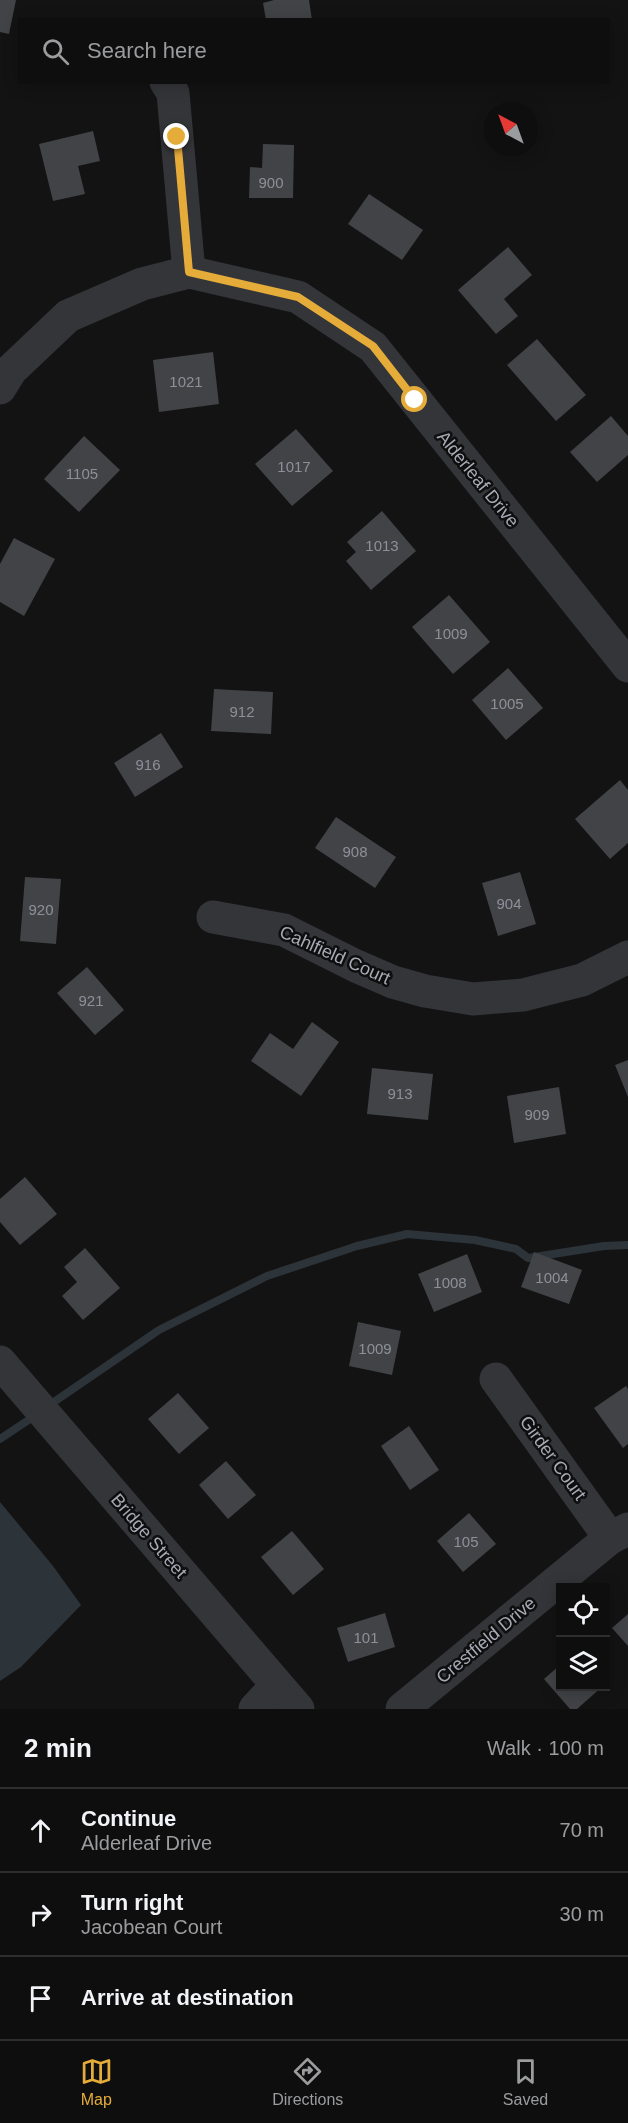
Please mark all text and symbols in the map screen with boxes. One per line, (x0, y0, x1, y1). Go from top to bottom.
search box (18, 18, 610, 84)
icon: search (39, 35, 72, 68)
text: Search here (87, 38, 207, 63)
north arrow (484, 102, 538, 156)
route end (163, 123, 189, 149)
house number: 900 (258, 174, 284, 191)
house number: 1021 (169, 373, 203, 390)
route start (401, 386, 427, 412)
street label: Alderleaf Drive (433, 427, 523, 531)
house number: 1017 (277, 458, 311, 475)
house number: 1105 (66, 465, 98, 482)
house number: 1013 (365, 537, 399, 554)
house number: 1009 (434, 625, 468, 642)
house number: 1005 (490, 695, 524, 712)
house number: 912 (229, 703, 255, 720)
house number: 916 (135, 756, 161, 773)
house number: 908 (342, 843, 368, 860)
house number: 904 (496, 895, 522, 912)
house number: 920 (28, 901, 54, 918)
street label: Cahlfield Court (277, 922, 393, 988)
house number: 921 (78, 992, 104, 1009)
house number: 913 (387, 1085, 413, 1102)
house number: 909 (524, 1106, 550, 1123)
house number: 1004 (535, 1269, 569, 1286)
house number: 1008 (433, 1274, 467, 1291)
house number: 1009 (358, 1340, 392, 1357)
street label: Girder Court (516, 1412, 590, 1504)
street label: Bridge Street (107, 1490, 191, 1582)
house number: 105 (453, 1533, 479, 1550)
map controls (556, 1583, 610, 1691)
button: locate (556, 1583, 610, 1637)
street label: Crestfield Drive (432, 1593, 540, 1687)
house number: 101 (353, 1629, 379, 1646)
button: layers (556, 1637, 610, 1691)
text: 2 min (24, 1733, 92, 1763)
text: Walk · 100 m (487, 1737, 604, 1759)
text: Continue (81, 1806, 176, 1831)
icon: ahead (24, 1814, 57, 1847)
text: 70 m (560, 1819, 604, 1841)
text: Alderleaf Drive (81, 1832, 212, 1854)
text: Turn right (81, 1890, 183, 1915)
icon: right (24, 1898, 57, 1931)
text: 30 m (560, 1903, 604, 1925)
text: Jacobean Court (81, 1916, 222, 1938)
icon: arrive (24, 1982, 57, 2015)
text: Arrive at destination (81, 1985, 294, 2010)
tab: Map (80, 2055, 113, 2109)
tab: Directions (272, 2055, 343, 2109)
tab: Saved (503, 2055, 548, 2109)

